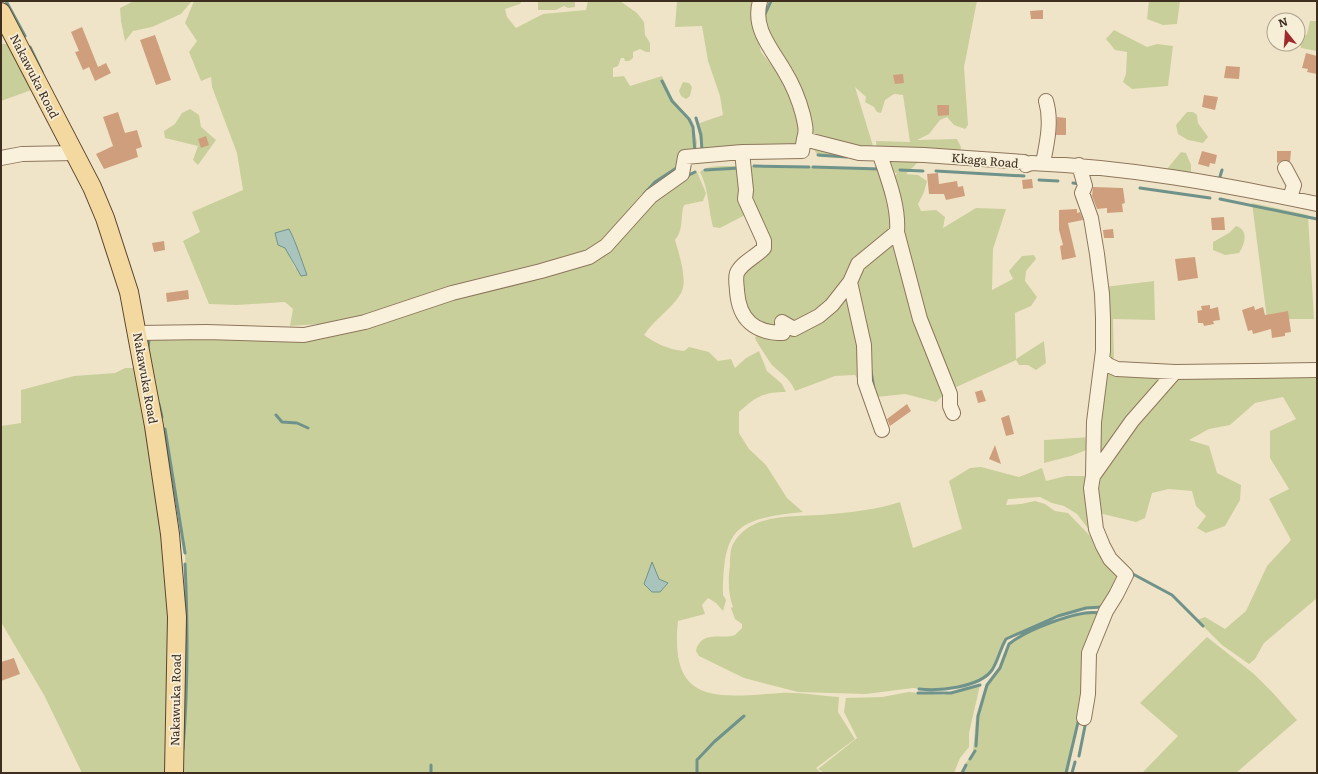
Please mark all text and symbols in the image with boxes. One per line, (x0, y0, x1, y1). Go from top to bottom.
north arrow (1266, 12, 1306, 52)
text: N (1276, 12, 1290, 30)
street label: Nakawuka Road (6, 31, 64, 122)
street label: Kkaga Road (951, 148, 1020, 172)
street label: Nakawuka Road (129, 331, 163, 426)
street label: Nakawuka Road (165, 653, 185, 746)

